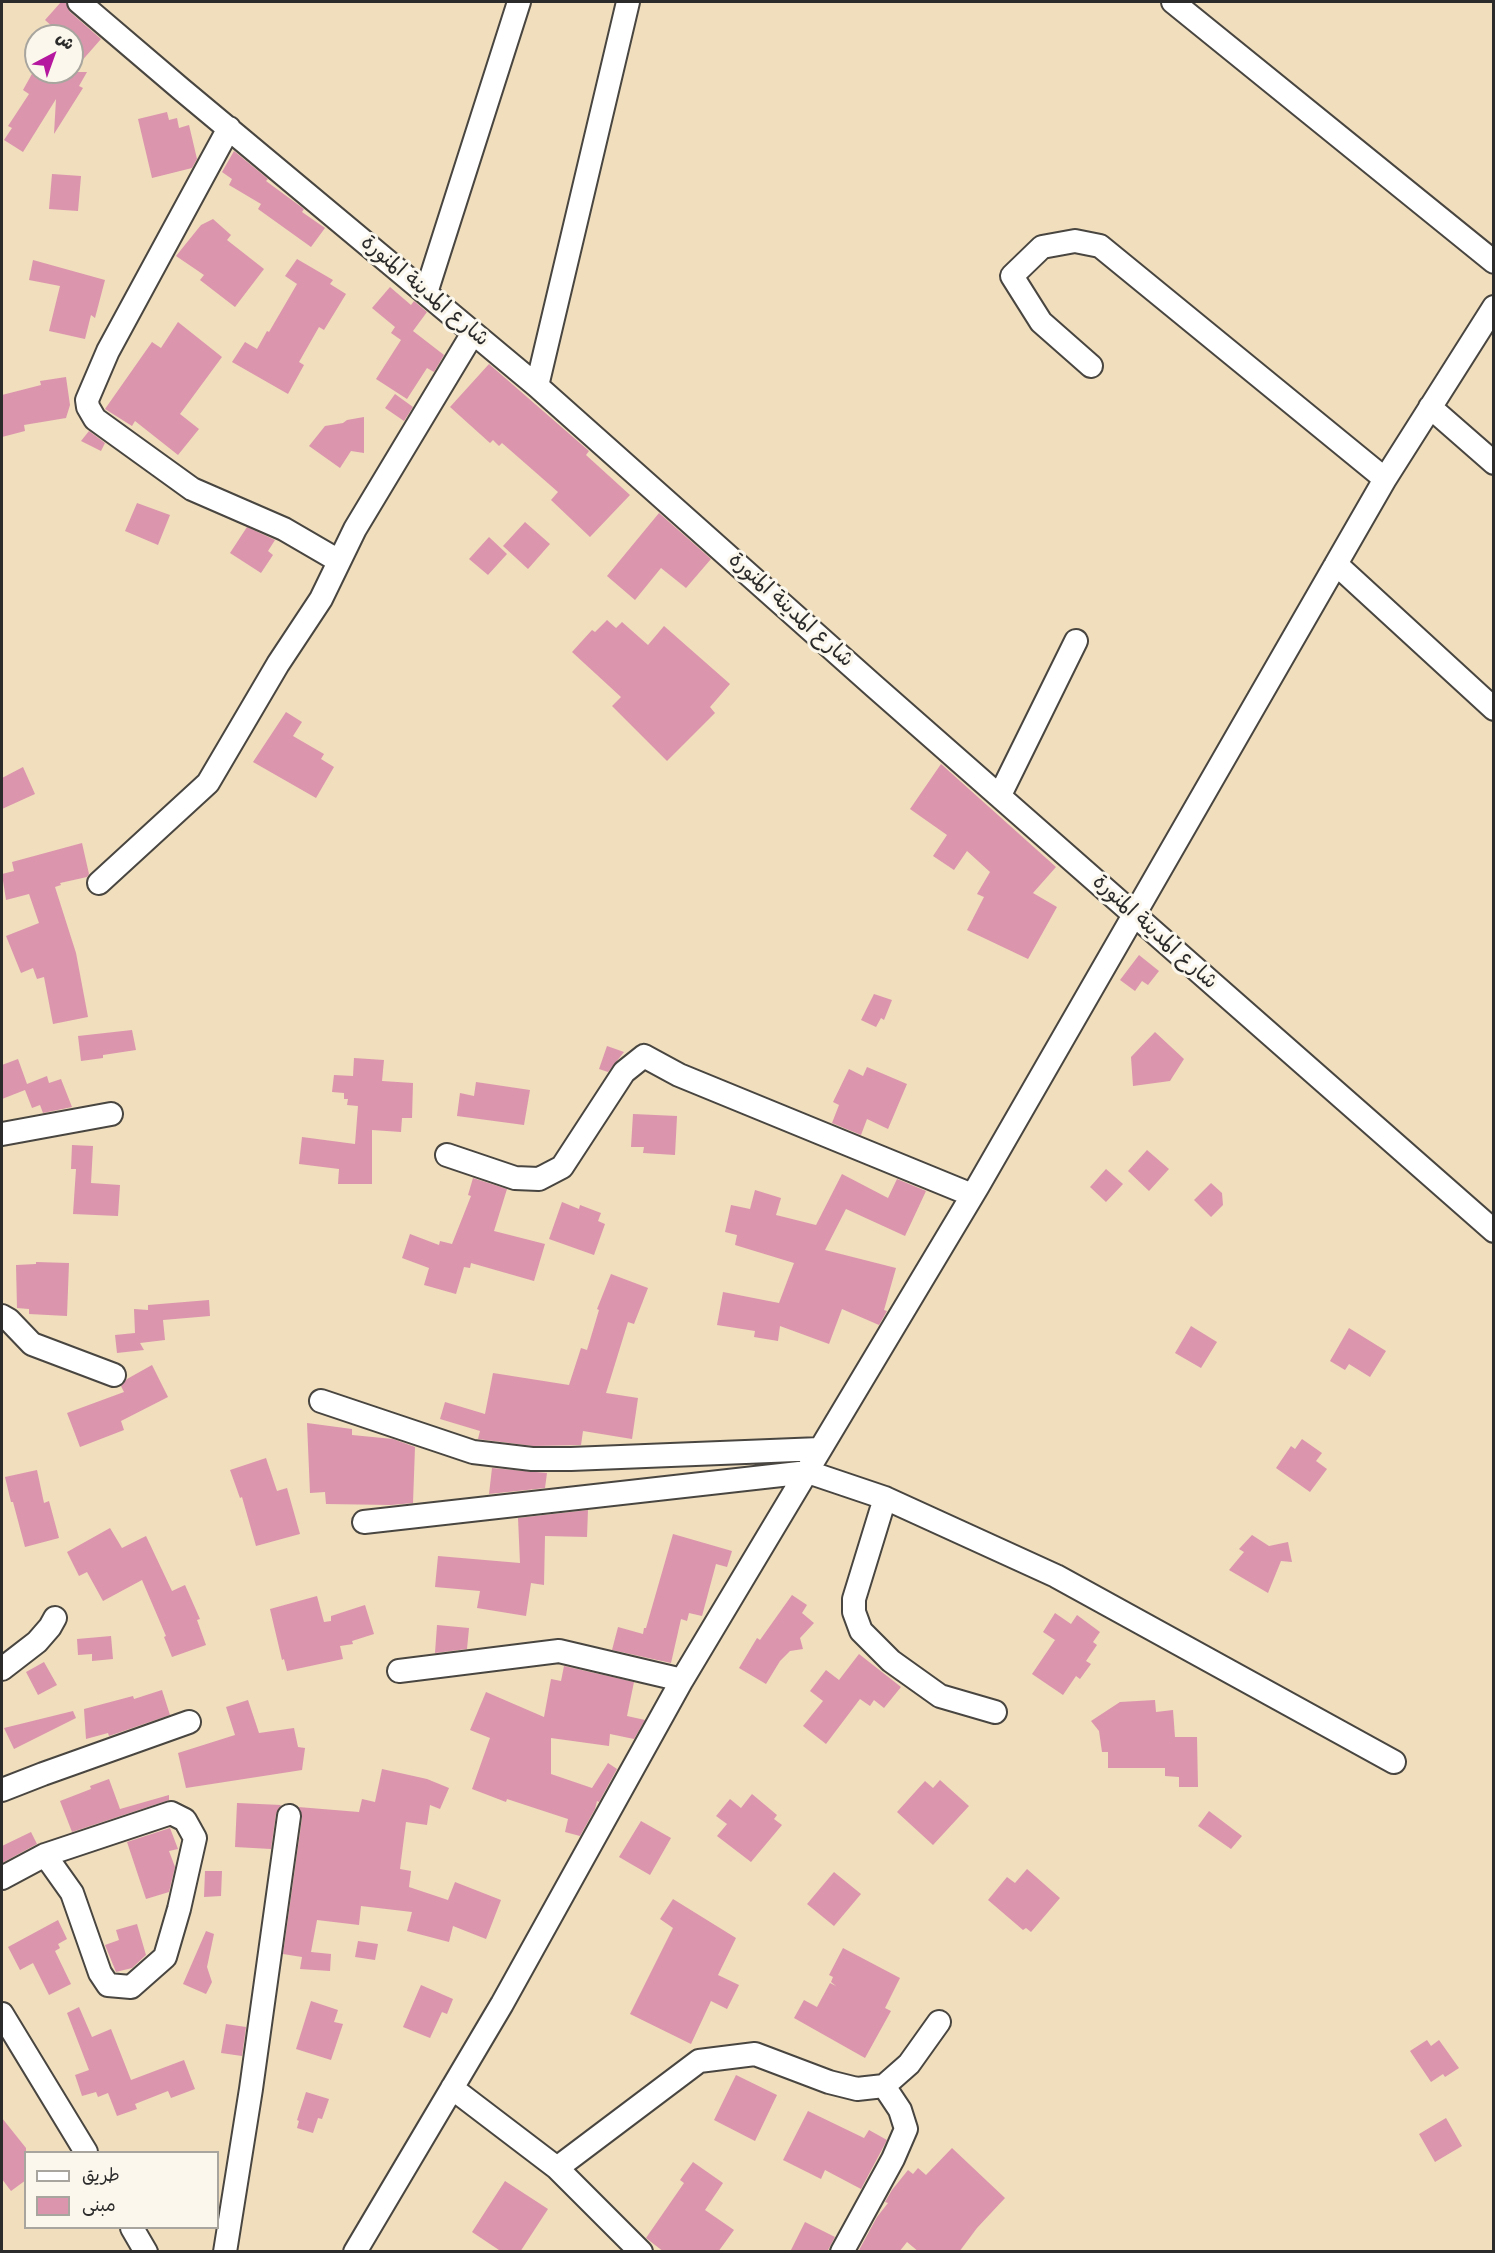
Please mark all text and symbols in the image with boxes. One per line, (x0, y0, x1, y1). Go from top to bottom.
north arrow (24, 24, 84, 84)
text: ش (51, 28, 78, 55)
street label: شارع المدينة المنورة (355, 231, 493, 353)
street label: شارع المدينة المنورة (722, 548, 858, 674)
street label: شارع المدينة المنورة (1086, 870, 1222, 996)
legend (24, 2151, 219, 2229)
text: طريق (82, 2164, 120, 2188)
text: مبنى (82, 2194, 116, 2218)

